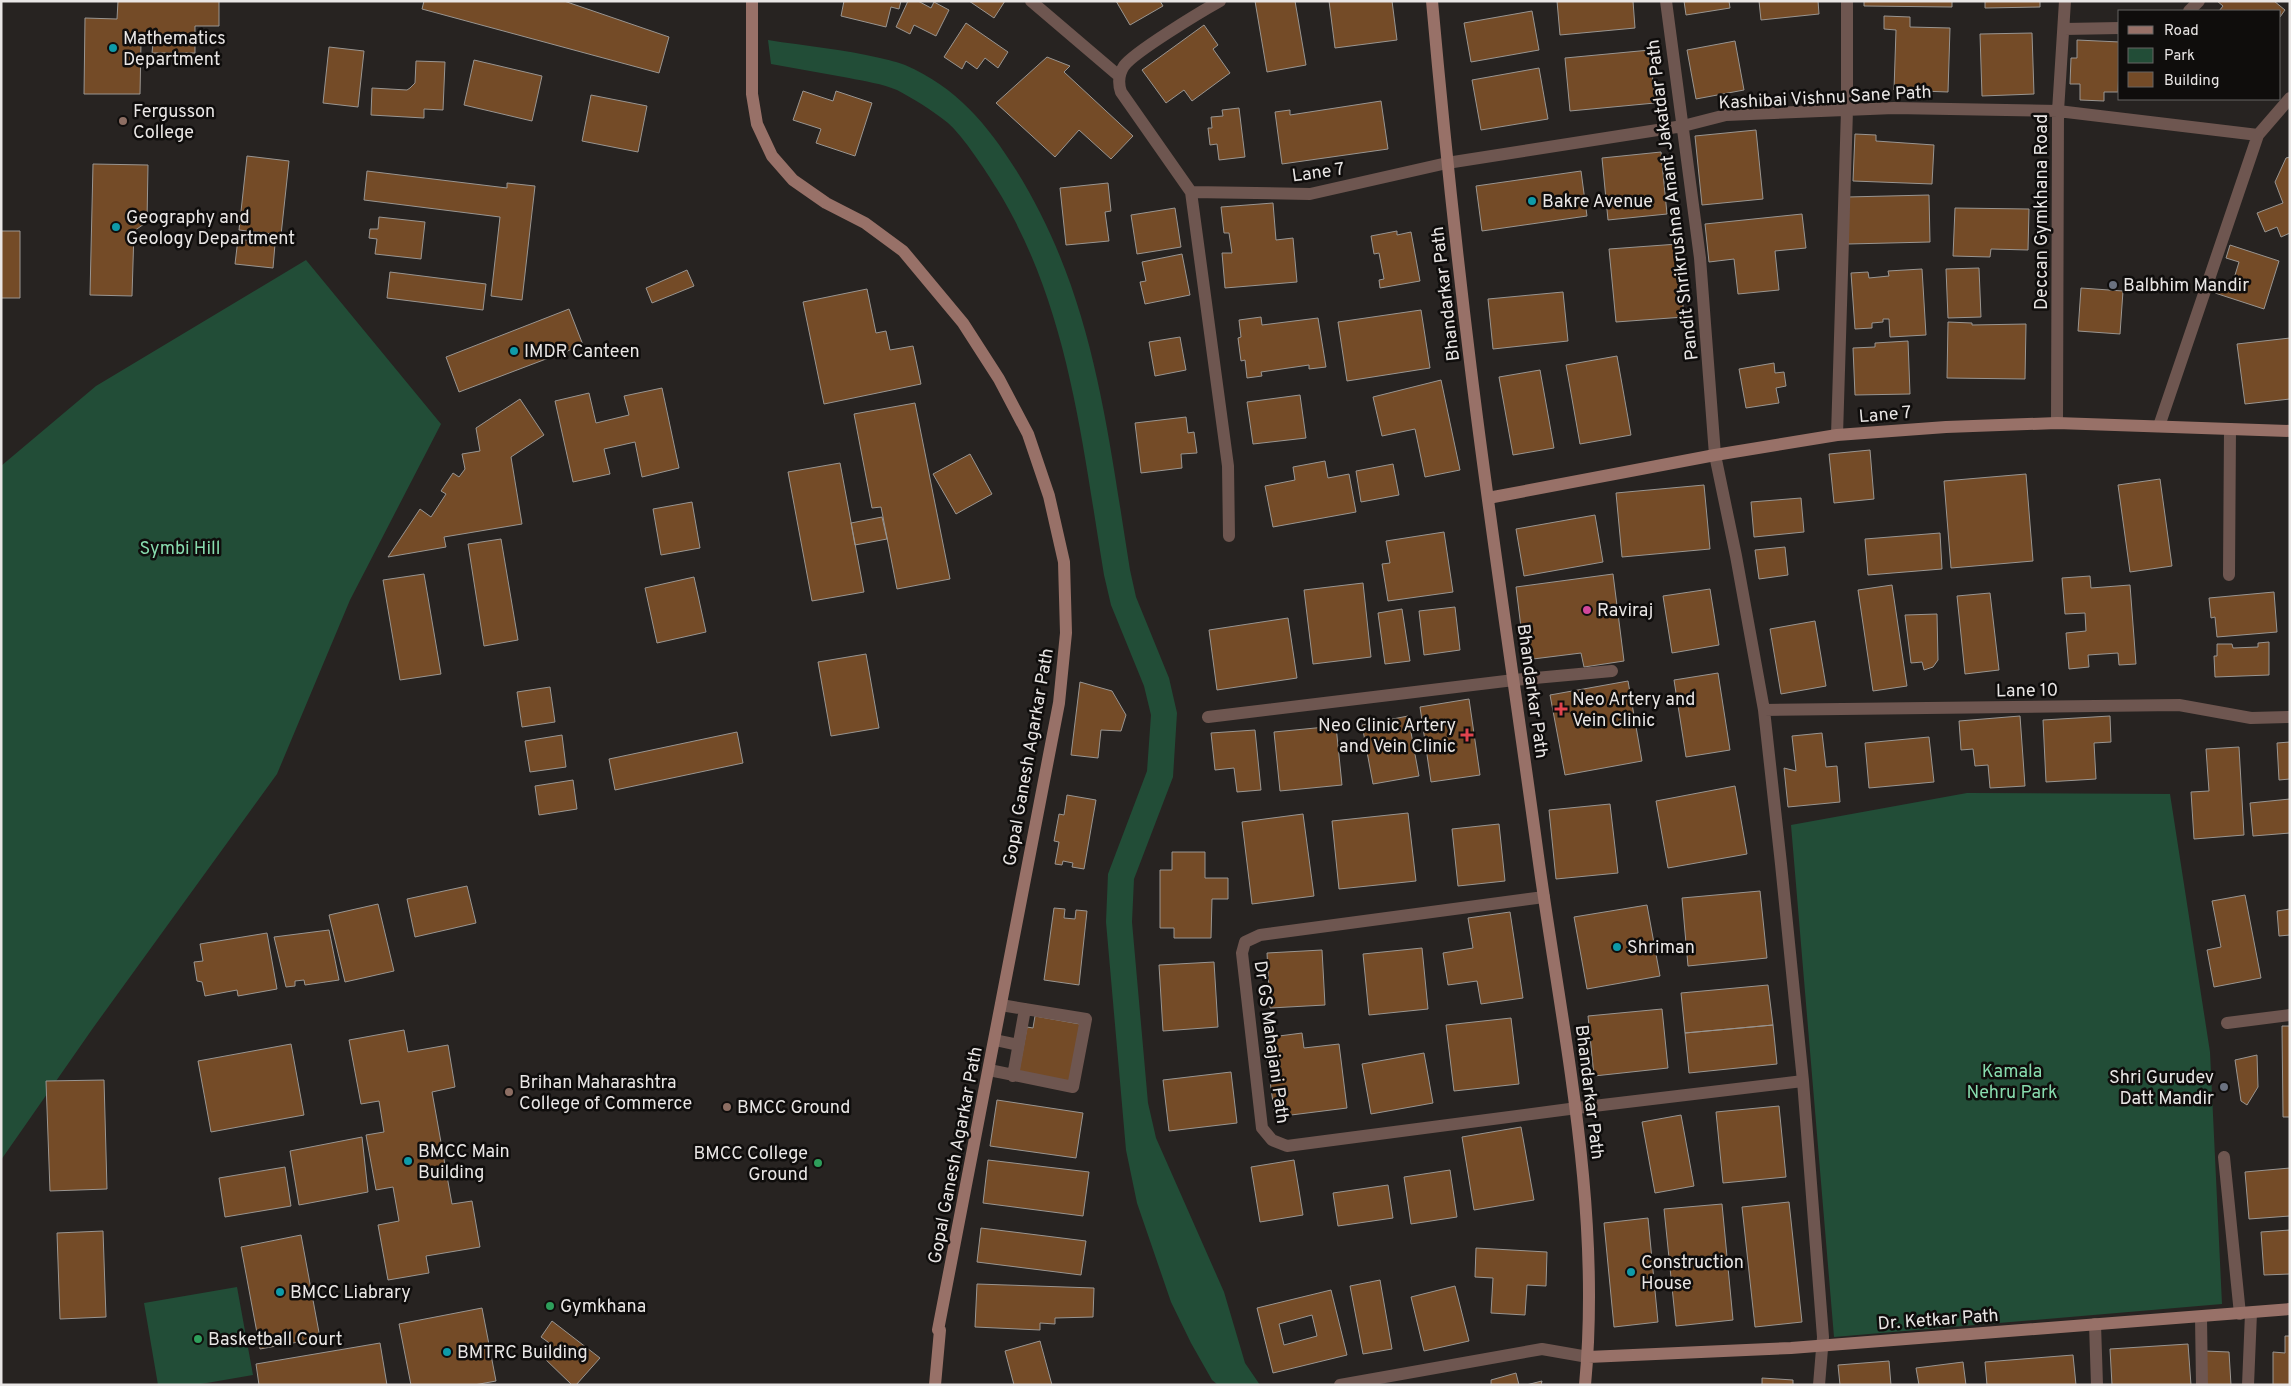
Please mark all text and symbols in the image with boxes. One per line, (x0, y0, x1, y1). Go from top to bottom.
legend (2118, 10, 2281, 100)
text: Road (2164, 22, 2199, 41)
place label: Mathematics Department (123, 28, 226, 72)
street label: Pandit Shrikrushna Anant Jakatdar Path (1642, 38, 1705, 362)
marker: Mathematics Department (107, 42, 119, 54)
text: Park (2164, 47, 2195, 66)
text: Building (2164, 72, 2219, 91)
street label: Kashibai Vishnu Sane Path (1718, 81, 1932, 116)
place label: Fergusson College (133, 101, 215, 145)
street label: Deccan Gymkhana Road (2031, 114, 2054, 310)
marker: Fergusson College (117, 115, 129, 127)
street label: Lane 7 (1290, 158, 1346, 189)
place label: Bakre Avenue (1542, 191, 1653, 214)
marker: Bakre Avenue (1526, 195, 1538, 207)
place label: Geography and Geology Department (126, 207, 295, 251)
marker: Geography and Geology Department (110, 221, 122, 233)
street label: Bhandarkar Path (1427, 225, 1466, 363)
place label: Balbhim Mandir (2123, 275, 2249, 298)
marker: Balbhim Mandir (2107, 279, 2119, 291)
place label: IMDR Canteen (524, 341, 640, 364)
marker: IMDR Canteen (508, 345, 520, 357)
street label: Lane 7 (1858, 402, 1912, 429)
park label: Symbi Hill (140, 538, 220, 561)
place label: Raviraj (1597, 600, 1653, 623)
marker: Raviraj (1581, 604, 1593, 616)
street label: Bhandarkar Path (1511, 622, 1552, 760)
street label: Gopal Ganesh Agarkar Path (999, 646, 1060, 868)
street label: Lane 10 (1996, 679, 2058, 704)
place label: Neo Artery and Vein Clinic (1572, 689, 1695, 733)
marker: Neo Artery and Vein Clinic (1554, 702, 1568, 716)
place label: Neo Clinic Artery and Vein Clinic (1318, 715, 1456, 759)
marker: Neo Clinic Artery and Vein Clinic (1460, 728, 1474, 742)
place label: Shriman (1627, 937, 1695, 960)
marker: Shriman (1611, 941, 1623, 953)
street label: Dr GS Mahajani Path (1248, 959, 1293, 1125)
street label: Bhandarkar Path (1569, 1023, 1608, 1161)
street label: Gopal Ganesh Agarkar Path (924, 1045, 989, 1266)
park label: Kamala Nehru Park (1966, 1061, 2058, 1105)
place label: Shri Gurudev Datt Mandir (2109, 1067, 2214, 1111)
place label: Brihan Maharashtra College of Commerce (519, 1072, 692, 1116)
marker: Shri Gurudev Datt Mandir (2218, 1081, 2230, 1093)
marker: Brihan Maharashtra College of Commerce (503, 1086, 515, 1098)
place label: BMCC Ground (737, 1097, 850, 1120)
marker: BMCC Ground (721, 1101, 733, 1113)
place label: BMCC Main Building (418, 1141, 510, 1185)
place label: BMCC College Ground (694, 1143, 808, 1187)
marker: BMCC Main Building (402, 1155, 414, 1167)
marker: BMCC College Ground (812, 1157, 824, 1169)
place label: Construction House (1641, 1252, 1744, 1296)
marker: Construction House (1625, 1266, 1637, 1278)
place label: BMCC Liabrary (290, 1282, 411, 1305)
marker: BMCC Liabrary (274, 1286, 286, 1298)
place label: Gymkhana (560, 1296, 646, 1319)
marker: Gymkhana (544, 1300, 556, 1312)
street label: Dr. Ketkar Path (1877, 1305, 1999, 1336)
place label: Basketball Court (208, 1329, 342, 1352)
marker: Basketball Court (192, 1333, 204, 1345)
place label: BMTRC Building (457, 1342, 588, 1365)
marker: BMTRC Building (441, 1346, 453, 1358)

